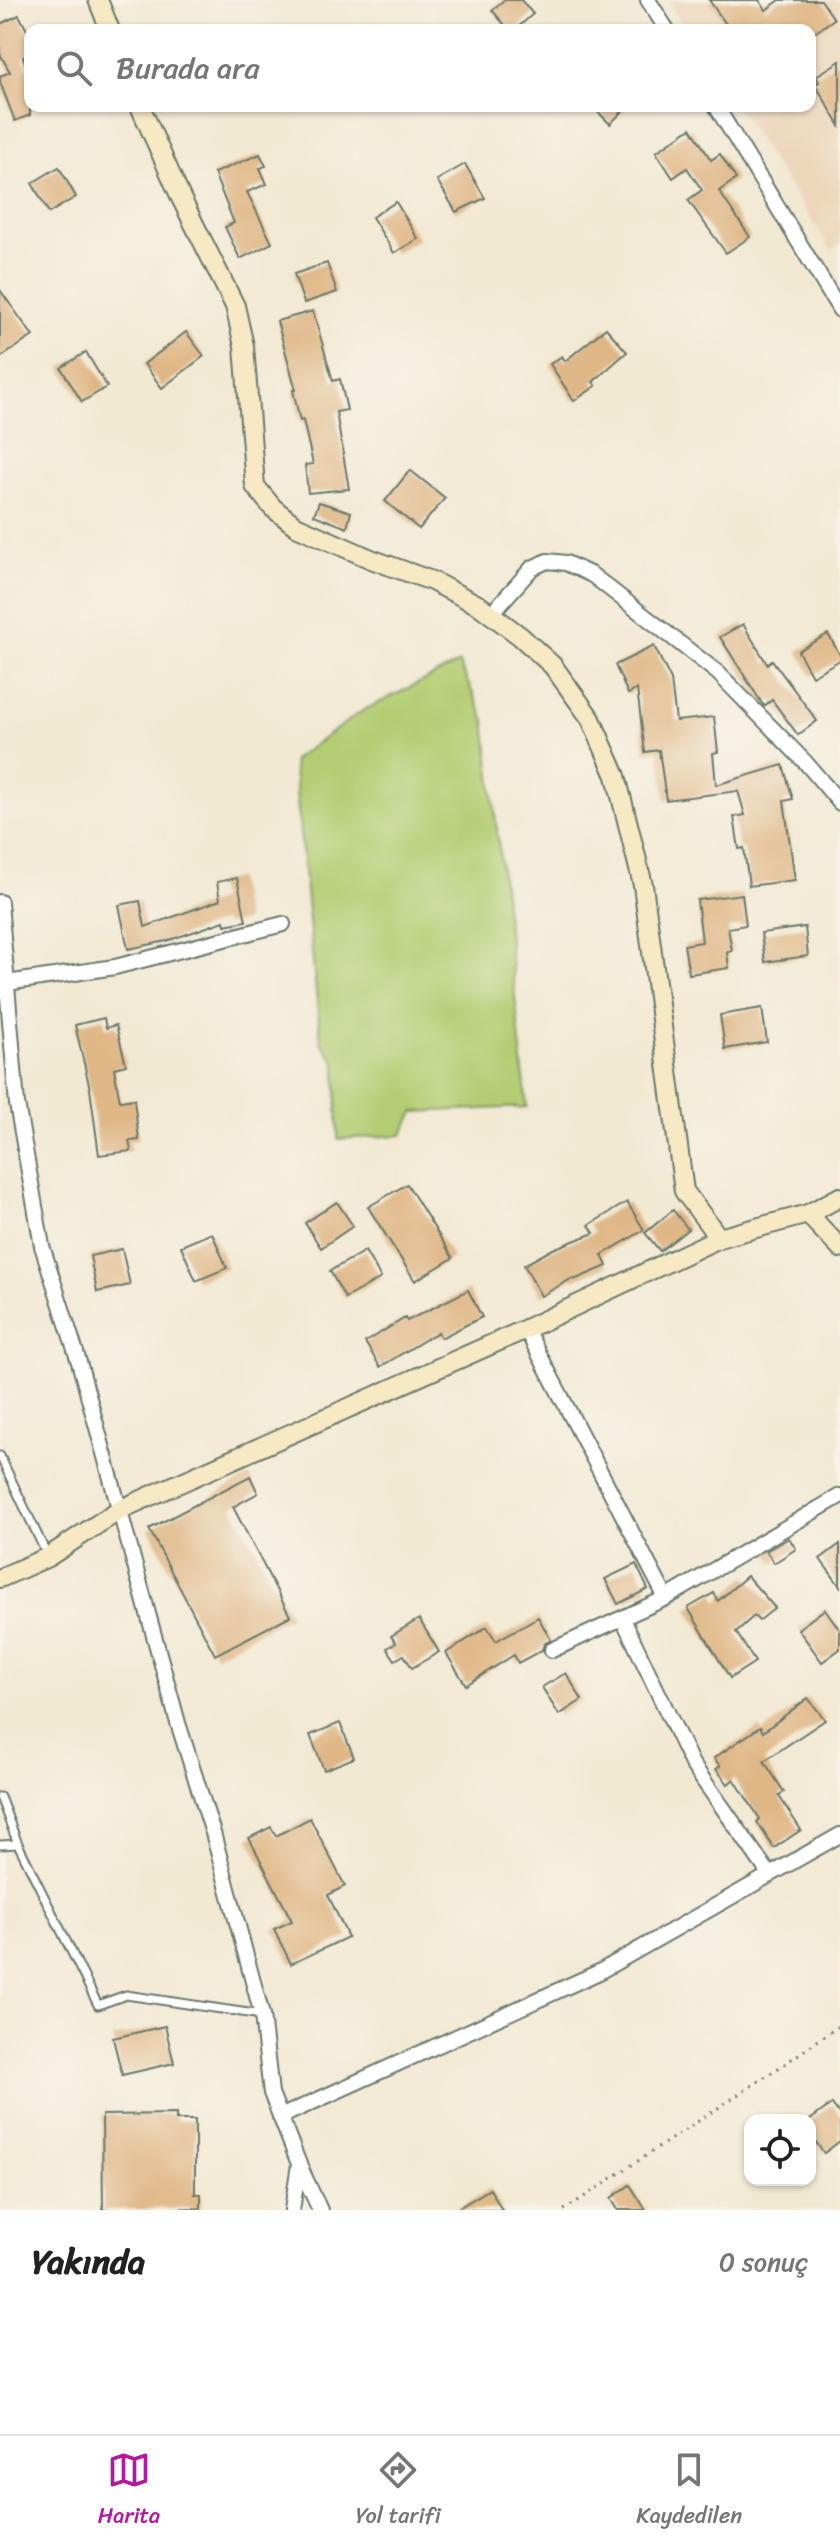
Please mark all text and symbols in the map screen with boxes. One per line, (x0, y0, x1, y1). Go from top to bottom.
search box (24, 24, 816, 112)
text: Burada ara (116, 41, 259, 95)
icon: search (52, 46, 96, 90)
map controls (744, 2114, 816, 2186)
button: locate (744, 2114, 816, 2186)
text: Yakında (32, 2232, 145, 2292)
text: 0 sonuç (719, 2239, 808, 2285)
tab: Harita (98, 2448, 160, 2535)
tab: Yol tarifi (356, 2448, 441, 2535)
tab: Kaydedilen (636, 2448, 742, 2535)

